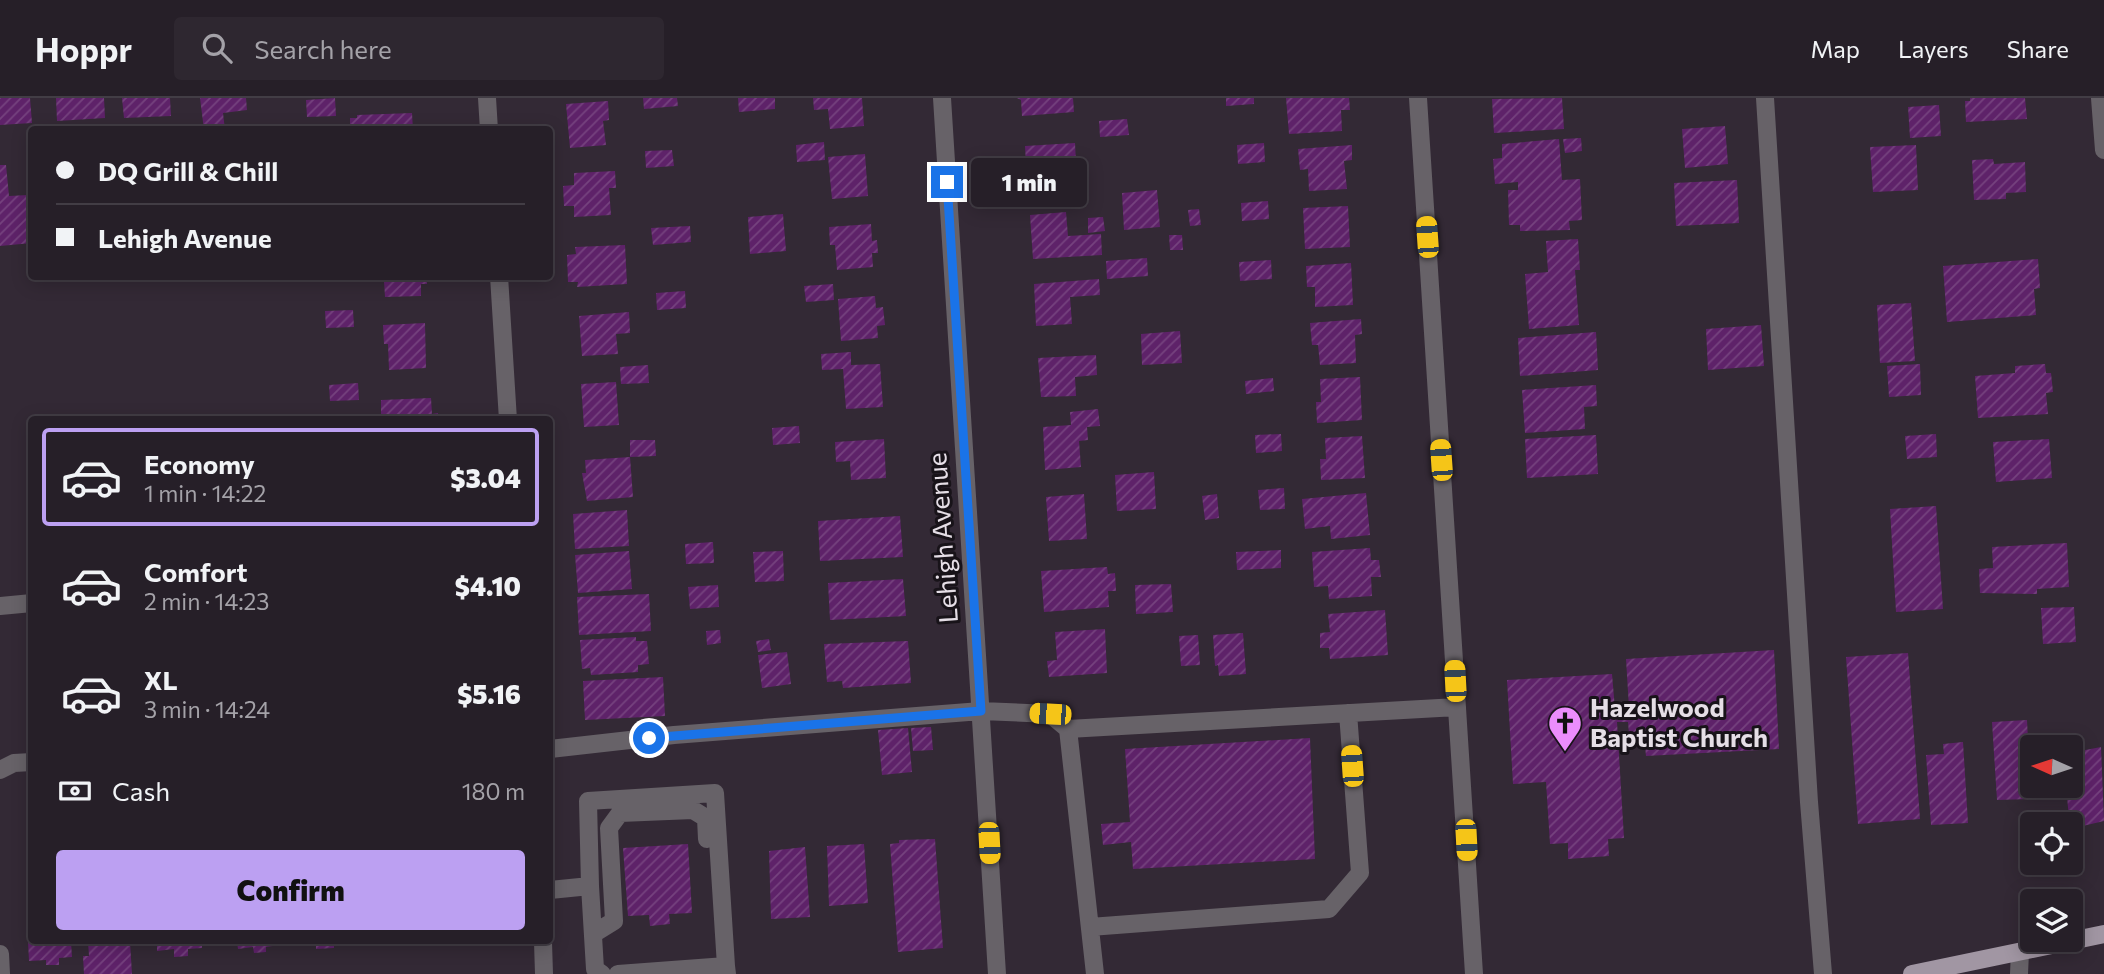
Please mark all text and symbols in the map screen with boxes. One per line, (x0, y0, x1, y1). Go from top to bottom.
search box (174, 17, 664, 80)
text: Hoppr (35, 28, 132, 69)
icon: search (198, 29, 236, 67)
text: Search here (254, 33, 392, 64)
text: Map (1811, 34, 1860, 63)
text: Layers (1898, 34, 1969, 63)
text: Share (2007, 34, 2069, 63)
text: DQ Grill & Chill (98, 155, 278, 186)
callout: 1 min (972, 158, 1087, 206)
route end (931, 166, 963, 198)
text: 1 min (1001, 168, 1057, 196)
car (1416, 215, 1439, 259)
text: Lehigh Avenue (98, 222, 272, 253)
car (1430, 438, 1453, 482)
icon: car (60, 446, 123, 509)
text: Economy (144, 448, 255, 479)
street label: Lehigh Avenue (920, 452, 963, 624)
text: $3.04 (450, 462, 521, 493)
text: 1 min · 14:22 (144, 479, 266, 507)
icon: car (60, 554, 123, 617)
text: Comfort (144, 556, 247, 587)
text: $4.10 (455, 570, 521, 601)
text: 2 min · 14:23 (144, 587, 270, 615)
car (1444, 659, 1467, 703)
icon: car (60, 662, 123, 725)
text: XL (144, 664, 178, 695)
text: $5.16 (457, 678, 521, 709)
place label: Hazelwood Baptist Church (1590, 691, 1768, 752)
text: 3 min · 14:24 (144, 695, 270, 723)
car (1029, 702, 1072, 726)
church icon: Hazelwood Baptist Church (1546, 704, 1584, 753)
route start (633, 722, 665, 754)
north arrow (2020, 735, 2082, 798)
map controls (2020, 735, 2083, 952)
car (1341, 744, 1364, 788)
icon: cash (56, 772, 94, 810)
text: Cash (112, 775, 170, 806)
text: 180 m (462, 777, 525, 805)
button: locate (2020, 812, 2083, 875)
car (1455, 818, 1478, 862)
car (978, 821, 1001, 865)
button: Confirm (56, 850, 525, 930)
button: layers (2020, 889, 2083, 952)

